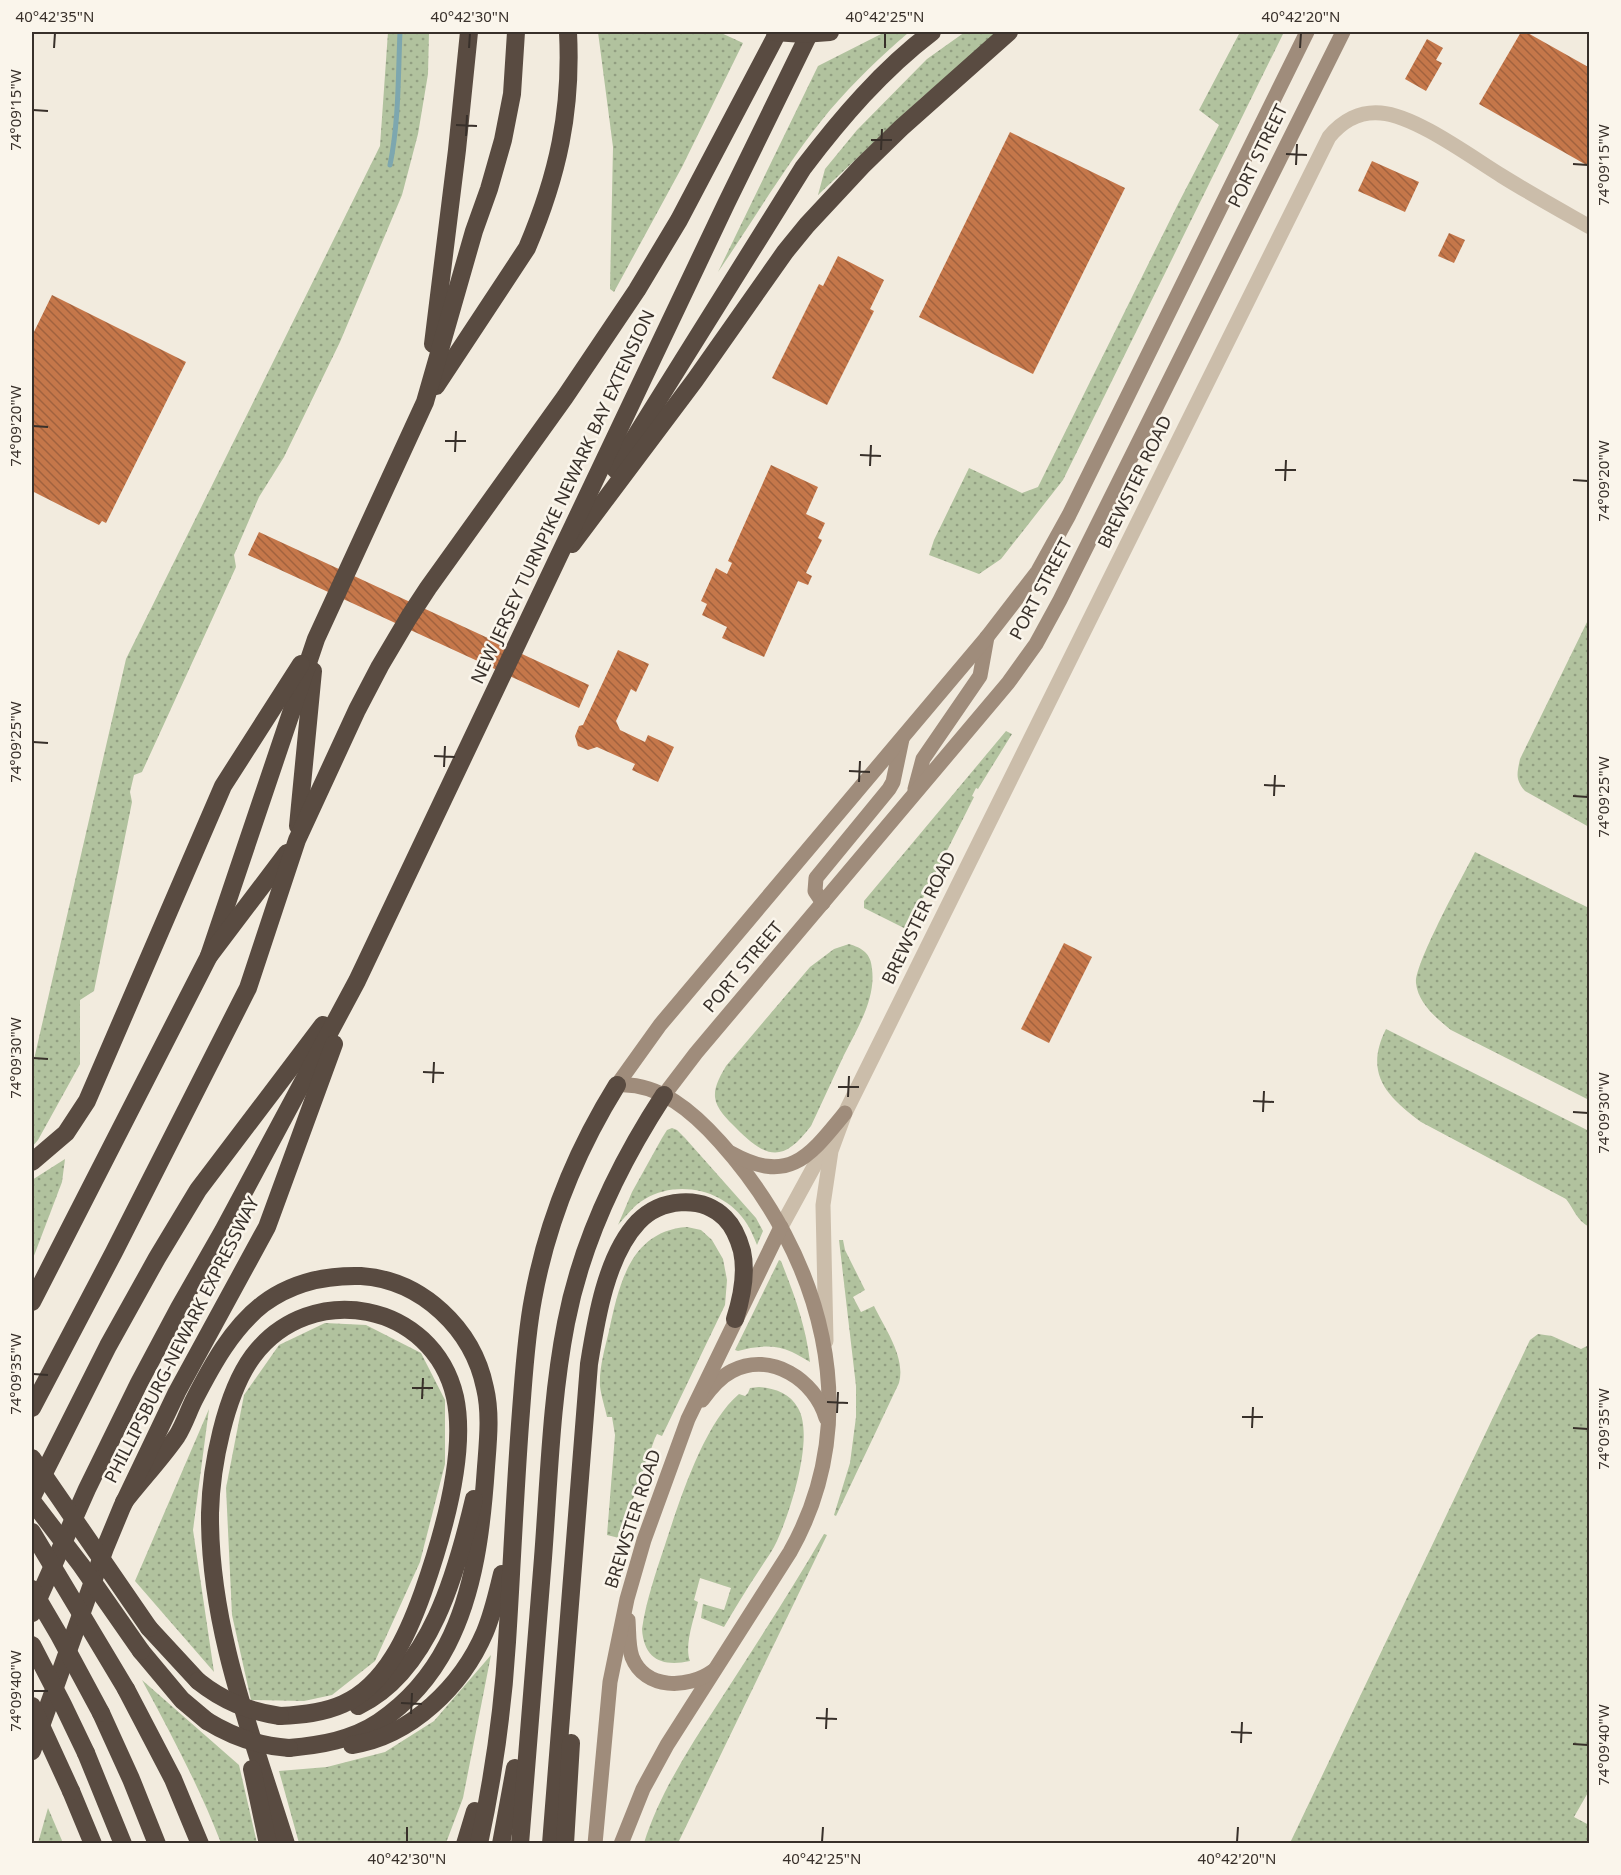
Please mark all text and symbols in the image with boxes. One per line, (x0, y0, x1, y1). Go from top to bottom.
text: 40°42'35"N (16, 6, 94, 26)
text: 40°42'30"N (431, 6, 509, 26)
text: 40°42'25"N (846, 6, 924, 26)
text: 40°42'20"N (1262, 6, 1340, 26)
text: 74°09'15"W (5, 69, 25, 151)
street label: PORT STREET (1222, 100, 1292, 211)
text: 74°09'15"W (1593, 124, 1613, 206)
street label: NEW JERSEY TURNPIKE NEWARK BAY EXTENSION (465, 306, 660, 687)
text: 74°09'20"W (5, 385, 25, 467)
street label: BREWSTER ROAD (1092, 411, 1177, 552)
text: 74°09'20"W (1593, 440, 1613, 522)
street label: PORT STREET (1003, 533, 1077, 644)
text: 74°09'25"W (5, 701, 25, 783)
text: 74°09'25"W (1593, 756, 1613, 838)
street label: BREWSTER ROAD (876, 847, 961, 988)
street label: PORT STREET (697, 916, 787, 1017)
text: 74°09'30"W (5, 1017, 25, 1099)
text: 74°09'30"W (1593, 1072, 1613, 1154)
street label: PHILLIPSBURG-NEWARK EXPRESSWAY (98, 1192, 264, 1487)
text: 74°09'35"W (5, 1333, 25, 1415)
text: 74°09'35"W (1593, 1388, 1613, 1470)
street label: BREWSTER ROAD (598, 1446, 666, 1591)
text: 74°09'40"W (5, 1650, 25, 1732)
text: 74°09'40"W (1593, 1704, 1613, 1786)
text: 40°42'30"N (368, 1848, 446, 1868)
text: 40°42'25"N (783, 1848, 861, 1868)
text: 40°42'20"N (1198, 1848, 1276, 1868)

